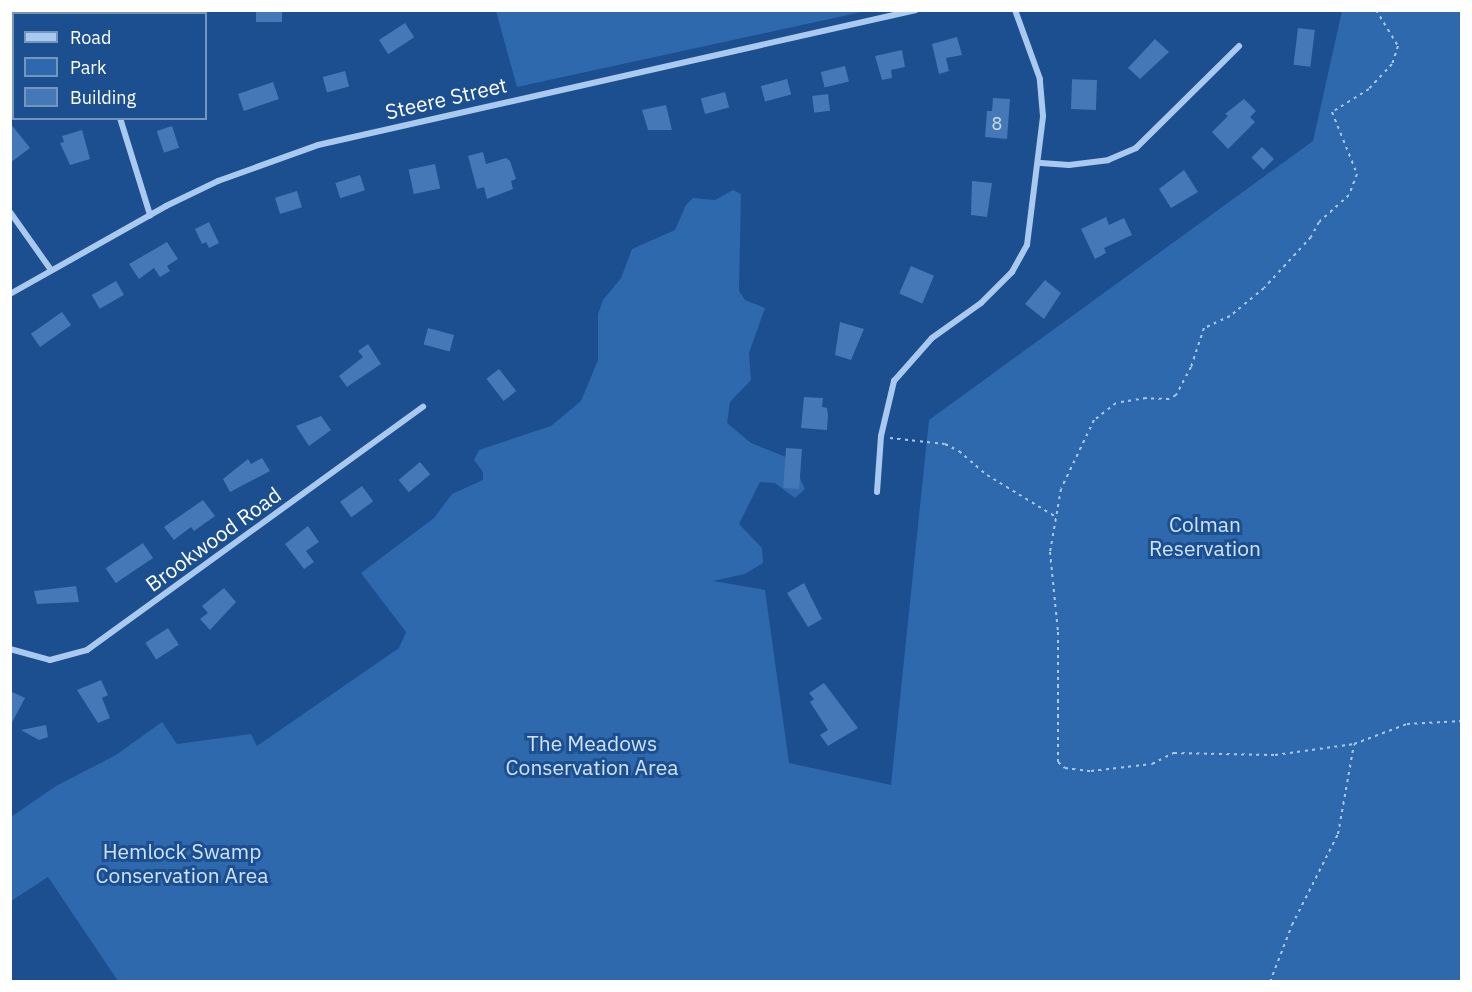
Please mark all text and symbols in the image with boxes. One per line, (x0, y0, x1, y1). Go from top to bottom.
legend (12, 12, 207, 120)
text: Road (70, 26, 111, 49)
text: Park (70, 56, 106, 79)
street label: Steere Street (383, 72, 509, 124)
text: Building (70, 86, 136, 109)
house number: 8 (992, 113, 1002, 135)
street label: Brookwood Road (141, 482, 285, 596)
park label: Colman Reservation (1149, 511, 1261, 561)
park label: The Meadows Conservation Area (506, 730, 678, 780)
park label: Hemlock Swamp Conservation Area (96, 838, 268, 888)

